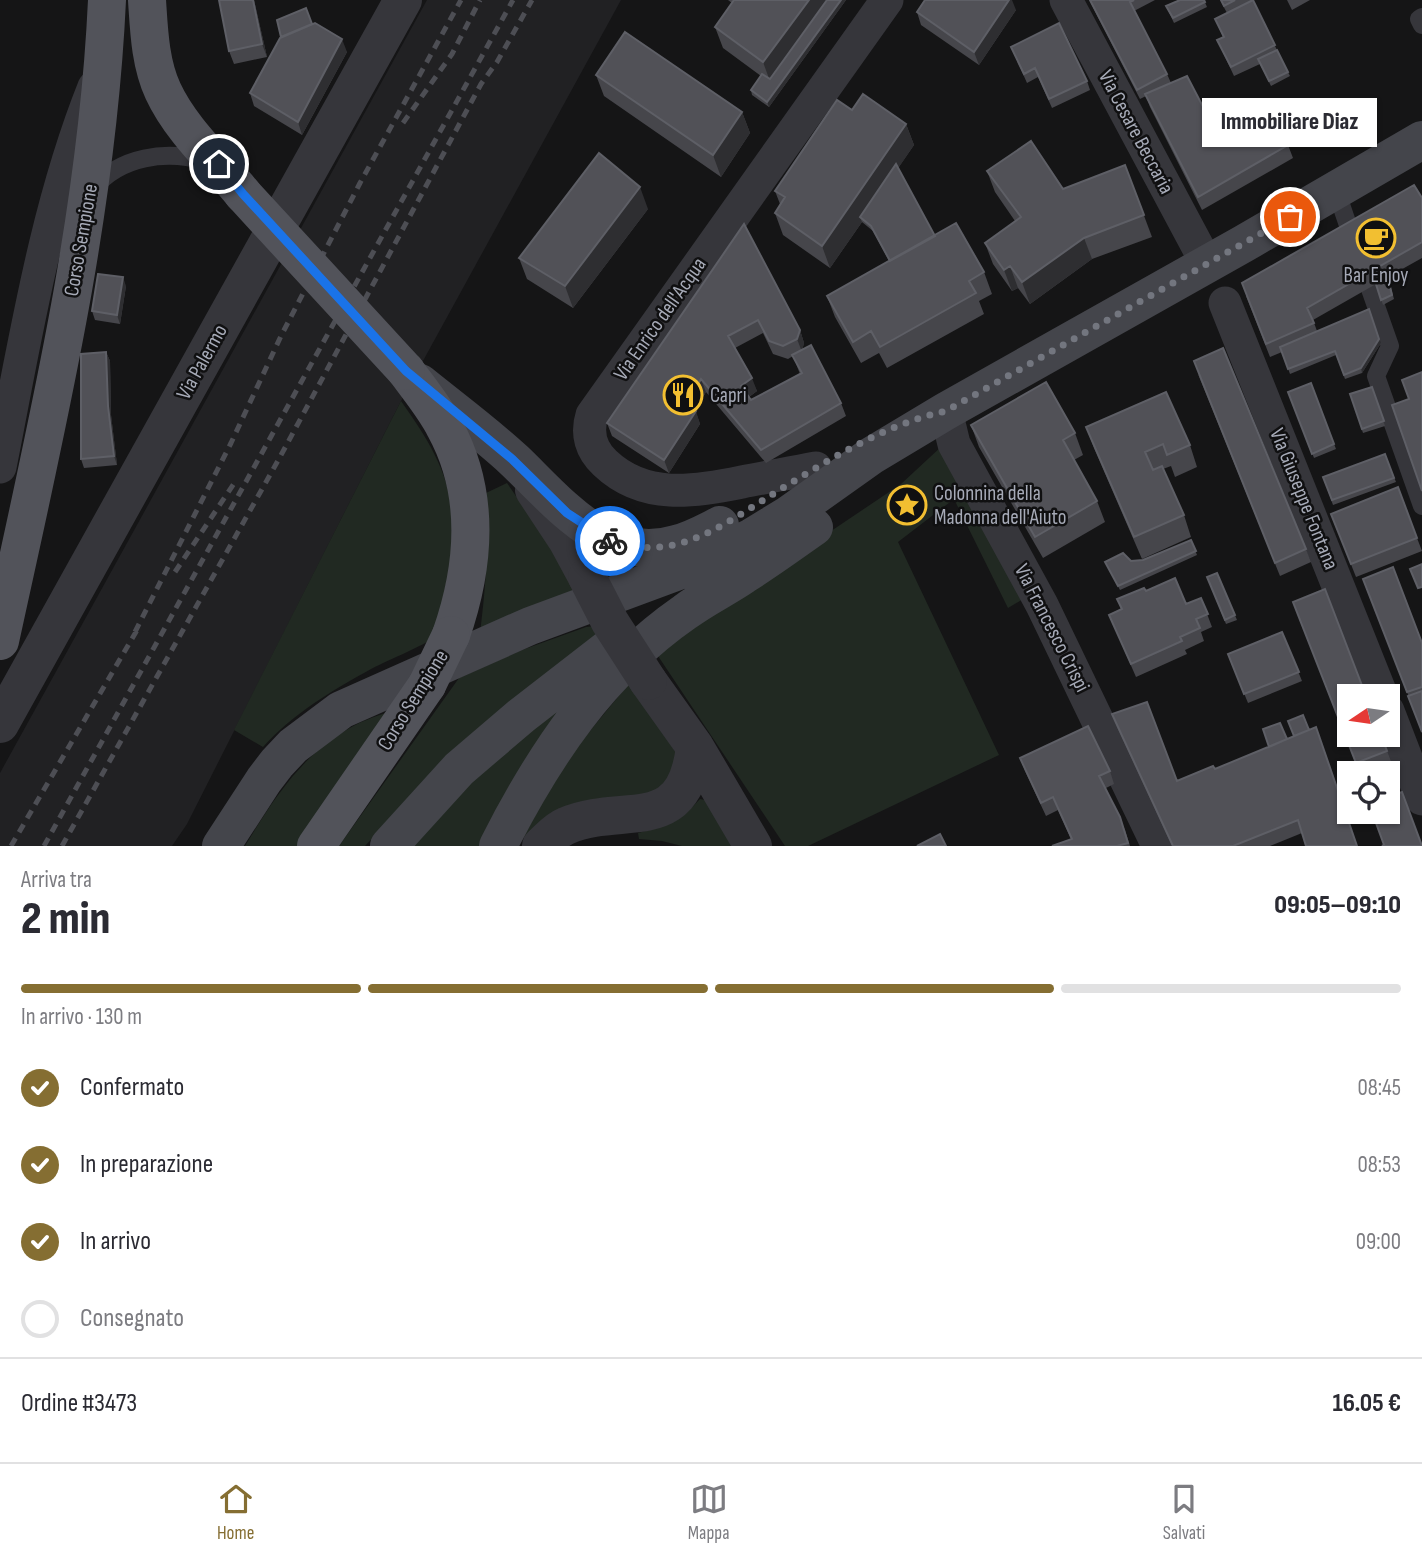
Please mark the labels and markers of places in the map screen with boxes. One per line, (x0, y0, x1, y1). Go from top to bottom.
callout: Immobiliare Diaz (1202, 98, 1378, 147)
pin (189, 134, 249, 194)
pin (1260, 187, 1320, 247)
cafe icon: Bar Enjoy (1355, 217, 1397, 259)
place label: Bar Enjoy (1344, 263, 1408, 288)
restaurant icon: Capri (662, 374, 704, 416)
place label: Capri (710, 383, 747, 408)
place label: Colonnina della Madonna dell'Aiuto (934, 481, 1066, 530)
place icon: Colonnina della Madonna dell'Aiuto (886, 484, 928, 526)

